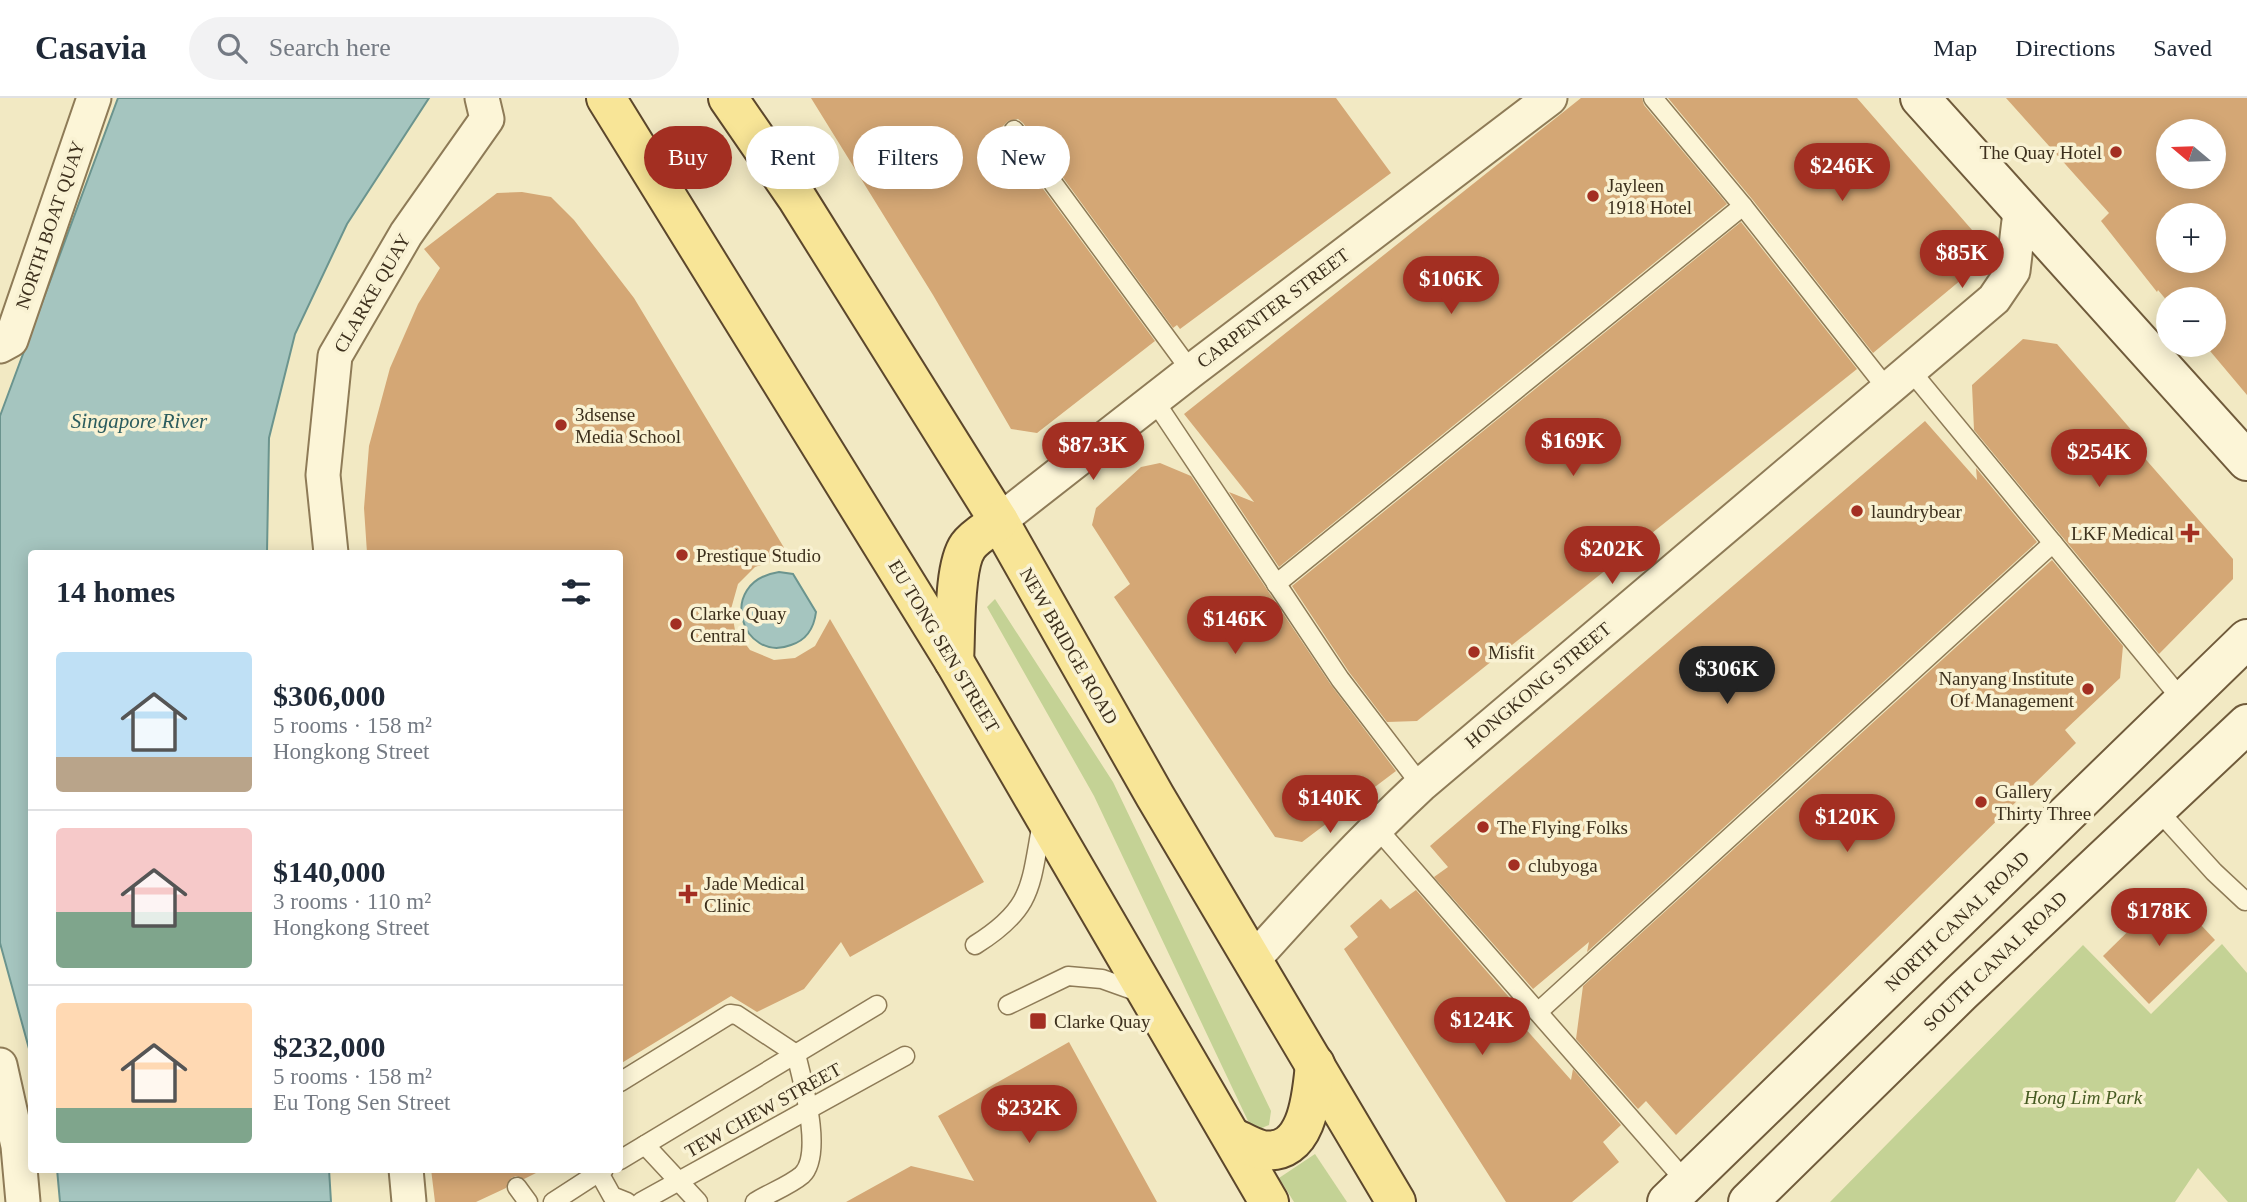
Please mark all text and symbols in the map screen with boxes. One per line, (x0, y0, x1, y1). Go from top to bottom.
search box (189, 17, 679, 80)
icon: search (213, 29, 251, 67)
text: Casavia (35, 30, 147, 66)
text: Search here (269, 33, 391, 62)
text: Map (1933, 35, 1977, 61)
text: Directions (2015, 35, 2115, 61)
text: Saved (2153, 35, 2212, 61)
north arrow (2156, 119, 2226, 189)
map controls (2156, 119, 2226, 357)
chip: Buy (644, 126, 732, 189)
chip: Rent (746, 126, 839, 189)
chip: Filters (853, 126, 963, 189)
chip: New (977, 126, 1070, 189)
street label: NORTH BOAT QUAY (11, 138, 89, 312)
place label: The Quay Hotel (1980, 142, 2102, 163)
pin: $246K (1793, 144, 1891, 203)
marker: The Quay Hotel (2108, 144, 2124, 160)
text: $246K (1810, 153, 1874, 178)
place label: Jayleen 1918 Hotel (1607, 175, 1692, 218)
marker: Jayleen 1918 Hotel (1585, 188, 1601, 204)
button: + (2156, 203, 2226, 273)
street label: CLARKE QUAY (329, 230, 415, 356)
pin: $85K (1921, 230, 2003, 290)
text: $85K (1936, 240, 1988, 265)
street label: CARPENTER STREET (1193, 244, 1354, 372)
pin: $106K (1402, 256, 1500, 316)
text: $106K (1419, 266, 1483, 291)
button: − (2156, 287, 2226, 357)
place label: 3dsense Media School (575, 404, 681, 447)
water label: Singapore River (71, 409, 208, 433)
marker: 3dsense Media School (553, 417, 569, 433)
pin: $169K (1524, 418, 1622, 478)
pin: $87.3K (1036, 422, 1150, 482)
text: $169K (1541, 428, 1605, 453)
pin: $254K (2050, 430, 2148, 489)
text: $87.3K (1058, 432, 1128, 457)
text: $254K (2067, 439, 2131, 464)
place label: laundrybear (1871, 501, 1962, 522)
marker: laundrybear (1849, 503, 1865, 519)
place label: LKF Medical (2071, 523, 2174, 544)
marker: LKF Medical (2180, 523, 2200, 543)
pin: $202K (1563, 526, 1661, 586)
text: $202K (1580, 536, 1644, 561)
place label: Prestique Studio (696, 545, 821, 566)
marker: Prestique Studio (674, 547, 690, 563)
street label: EU TONG SEN STREET (884, 556, 1004, 736)
street label: NEW BRIDGE ROAD (1016, 564, 1122, 728)
icon: filters (557, 573, 595, 611)
text: 14 homes (56, 575, 175, 608)
pin: $146K (1186, 596, 1284, 656)
place label: Clarke Quay Central (690, 603, 787, 646)
text: $146K (1203, 606, 1267, 631)
marker: Clarke Quay Central (668, 616, 684, 632)
street label: HONGKONG STREET (1461, 618, 1616, 752)
place label: Misfit (1488, 642, 1535, 663)
marker: Misfit (1466, 644, 1482, 660)
pin: $306K (1678, 646, 1776, 706)
text: $306K (1695, 656, 1759, 681)
place label: Nanyang Institute Of Management (1938, 668, 2075, 711)
text: $306,000 (273, 679, 386, 712)
icon: home (112, 680, 196, 764)
marker: Nanyang Institute Of Management (2080, 681, 2096, 697)
text: 5 rooms · 158 m² (273, 713, 432, 738)
text: Hongkong Street (273, 739, 430, 764)
pin: $140K (1281, 776, 1379, 835)
place label: Gallery Thirty Three (1995, 781, 2091, 824)
text: $140K (1298, 785, 1362, 810)
pin: $120K (1798, 794, 1896, 854)
marker: Gallery Thirty Three (1973, 794, 1989, 810)
text: $120K (1815, 804, 1879, 829)
place label: The Flying Folks (1497, 817, 1628, 838)
marker: The Flying Folks (1475, 819, 1491, 835)
street label: NORTH CANAL ROAD (1881, 847, 2033, 995)
text: $140,000 (273, 855, 386, 888)
place label: clubyoga (1528, 855, 1598, 876)
icon: home (112, 856, 196, 940)
marker: clubyoga (1506, 857, 1522, 873)
place label: Jade Medical Clinic (704, 873, 805, 916)
marker: Jade Medical Clinic (678, 884, 698, 904)
street label: SOUTH CANAL ROAD (1919, 887, 2071, 1035)
pin: $178K (2110, 888, 2208, 948)
text: 3 rooms · 110 m² (273, 889, 431, 914)
text: $178K (2127, 898, 2191, 923)
text: Hongkong Street (273, 915, 430, 940)
pin: $124K (1433, 998, 1531, 1057)
text: $124K (1450, 1007, 1514, 1032)
marker: Clarke Quay (1028, 1011, 1048, 1031)
place label: Clarke Quay (1054, 1011, 1151, 1032)
text: $232,000 (273, 1030, 386, 1063)
icon: home (112, 1031, 196, 1115)
street label: TEW CHEW STREET (681, 1058, 845, 1162)
text: 5 rooms · 158 m² (273, 1064, 432, 1089)
pin: $232K (980, 1086, 1078, 1145)
park label: Hong Lim Park (2023, 1087, 2143, 1108)
text: Eu Tong Sen Street (273, 1090, 450, 1115)
text: $232K (997, 1095, 1061, 1120)

